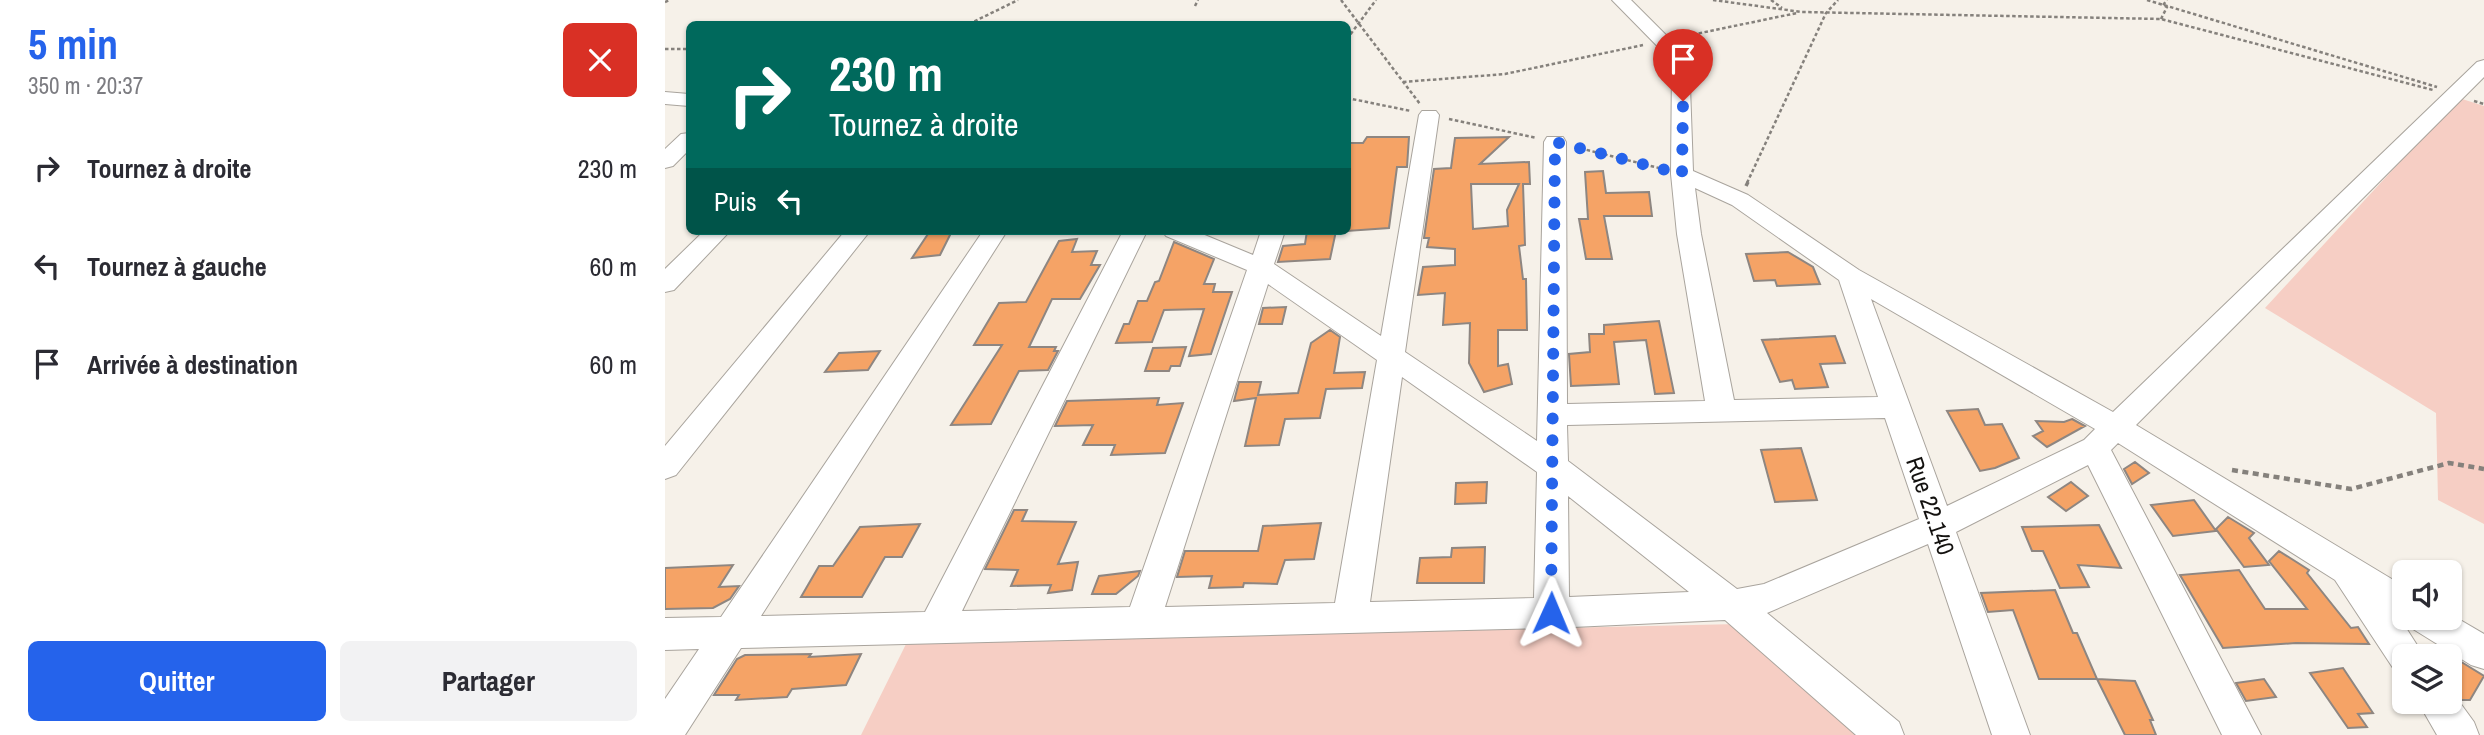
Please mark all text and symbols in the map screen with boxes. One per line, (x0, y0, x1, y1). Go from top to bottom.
text: 5 min (28, 16, 118, 72)
button: close (563, 23, 637, 97)
pin (1653, 29, 1713, 101)
text: 230 m (829, 40, 943, 106)
icon: arrive (1664, 40, 1702, 78)
icon: right (714, 49, 805, 140)
text: 350 m · 20:37 (28, 70, 143, 101)
text: Tournez à droite (829, 103, 1019, 146)
icon: right (28, 149, 66, 187)
text: Tournez à droite (87, 151, 251, 186)
text: 230 m (578, 151, 637, 186)
icon: left (771, 182, 809, 220)
text: Puis (714, 184, 757, 219)
icon: left (28, 247, 66, 285)
text: Tournez à gauche (87, 249, 267, 284)
text: 60 m (590, 249, 637, 284)
icon: arrive (28, 345, 66, 383)
text: Arrivée à destination (87, 347, 298, 382)
text: 60 m (590, 347, 637, 382)
street label: Rue 22.140 (1899, 452, 1963, 559)
map controls (2392, 560, 2462, 714)
button: sound (2392, 560, 2462, 630)
position arrow (1514, 576, 1588, 650)
button: Quitter (28, 641, 326, 721)
button: Partager (340, 641, 637, 721)
button: layers (2392, 644, 2462, 714)

